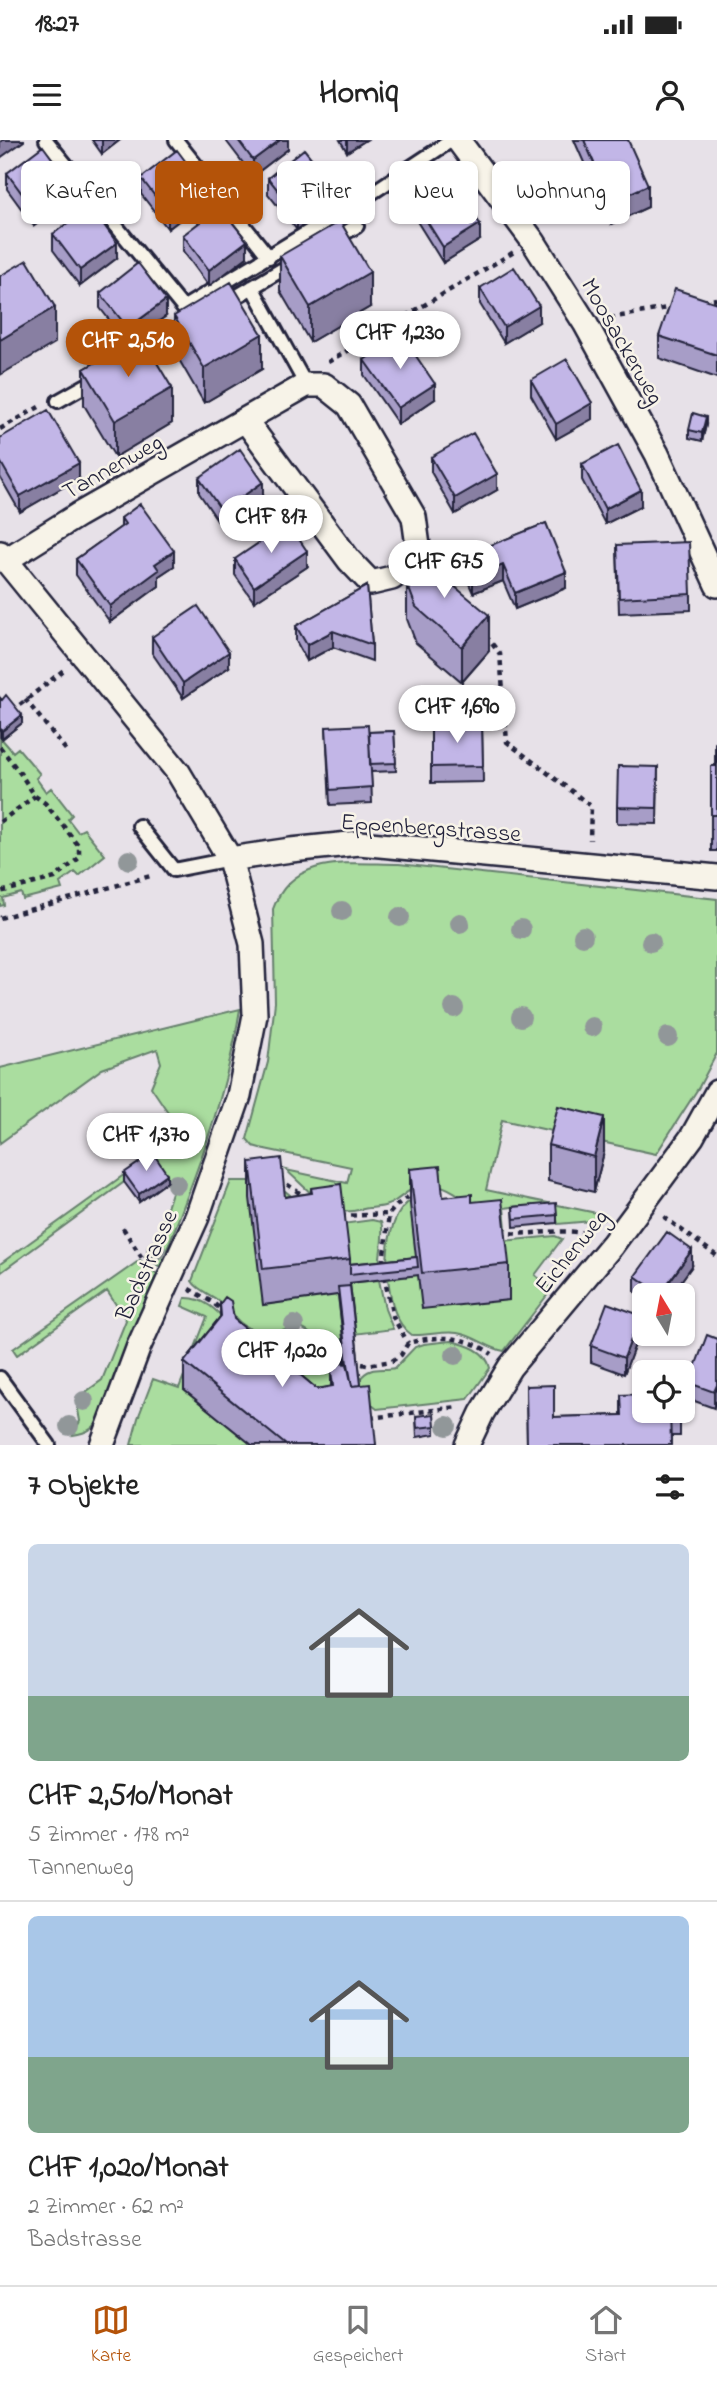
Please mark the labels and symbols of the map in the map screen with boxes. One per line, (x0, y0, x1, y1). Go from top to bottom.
street label: Moosackerweg (570, 272, 671, 412)
pin: CHF 1,230 (320, 312, 480, 371)
pin: CHF 2,510 (48, 320, 208, 379)
street label: Tannenweg (57, 426, 170, 510)
pin: CHF 817 (206, 496, 336, 555)
pin: CHF 675 (379, 540, 509, 600)
pin: CHF 1,690 (377, 686, 537, 745)
street label: Eppenbergstrasse (339, 806, 522, 853)
pin: CHF 1,370 (66, 1114, 226, 1173)
street label: Eichenweg (528, 1202, 618, 1303)
street label: Badstrasse (108, 1205, 188, 1328)
north arrow (632, 1283, 695, 1346)
pin: CHF 1,020 (202, 1330, 362, 1389)

